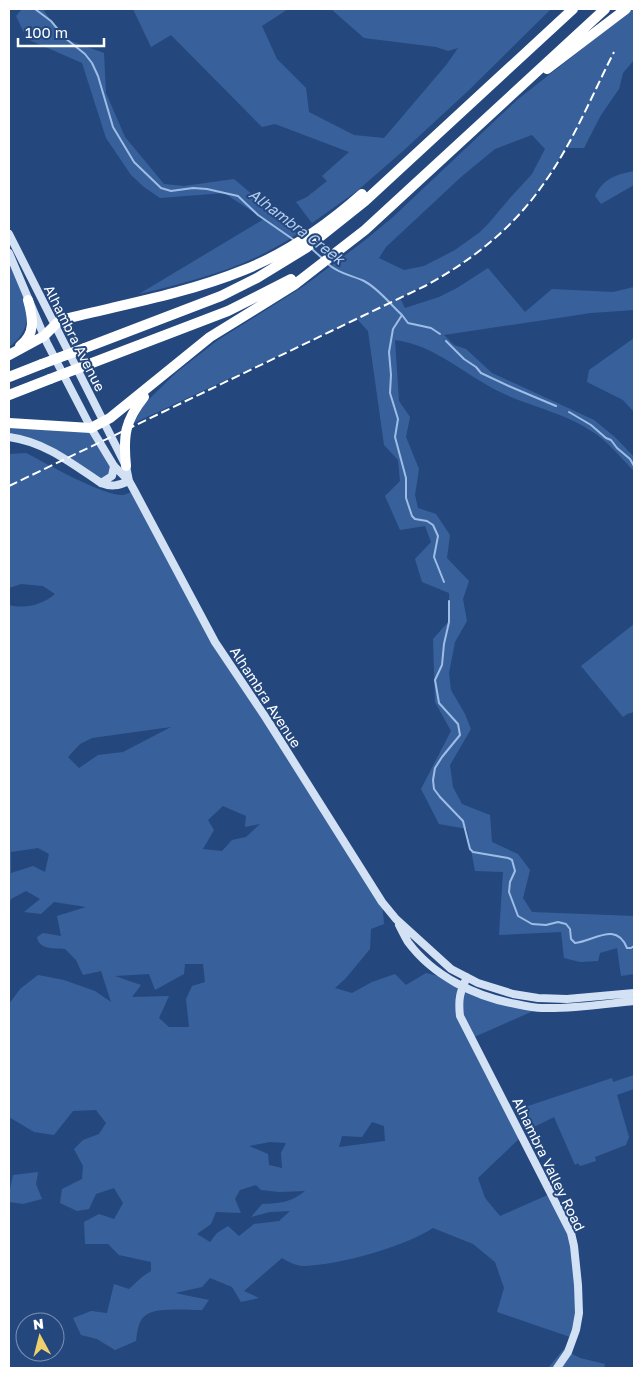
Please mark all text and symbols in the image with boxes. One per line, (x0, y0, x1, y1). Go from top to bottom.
scale bar (18, 15, 104, 47)
text: 100 m (25, 23, 68, 41)
water label: Alhambra Creek (246, 184, 349, 269)
street label: Alhambra Avenue (41, 282, 109, 394)
street label: Alhambra Avenue (227, 643, 305, 751)
street label: Alhambra Valley Road (509, 1094, 589, 1234)
north arrow (15, 1312, 65, 1362)
text: N (32, 1315, 45, 1333)

